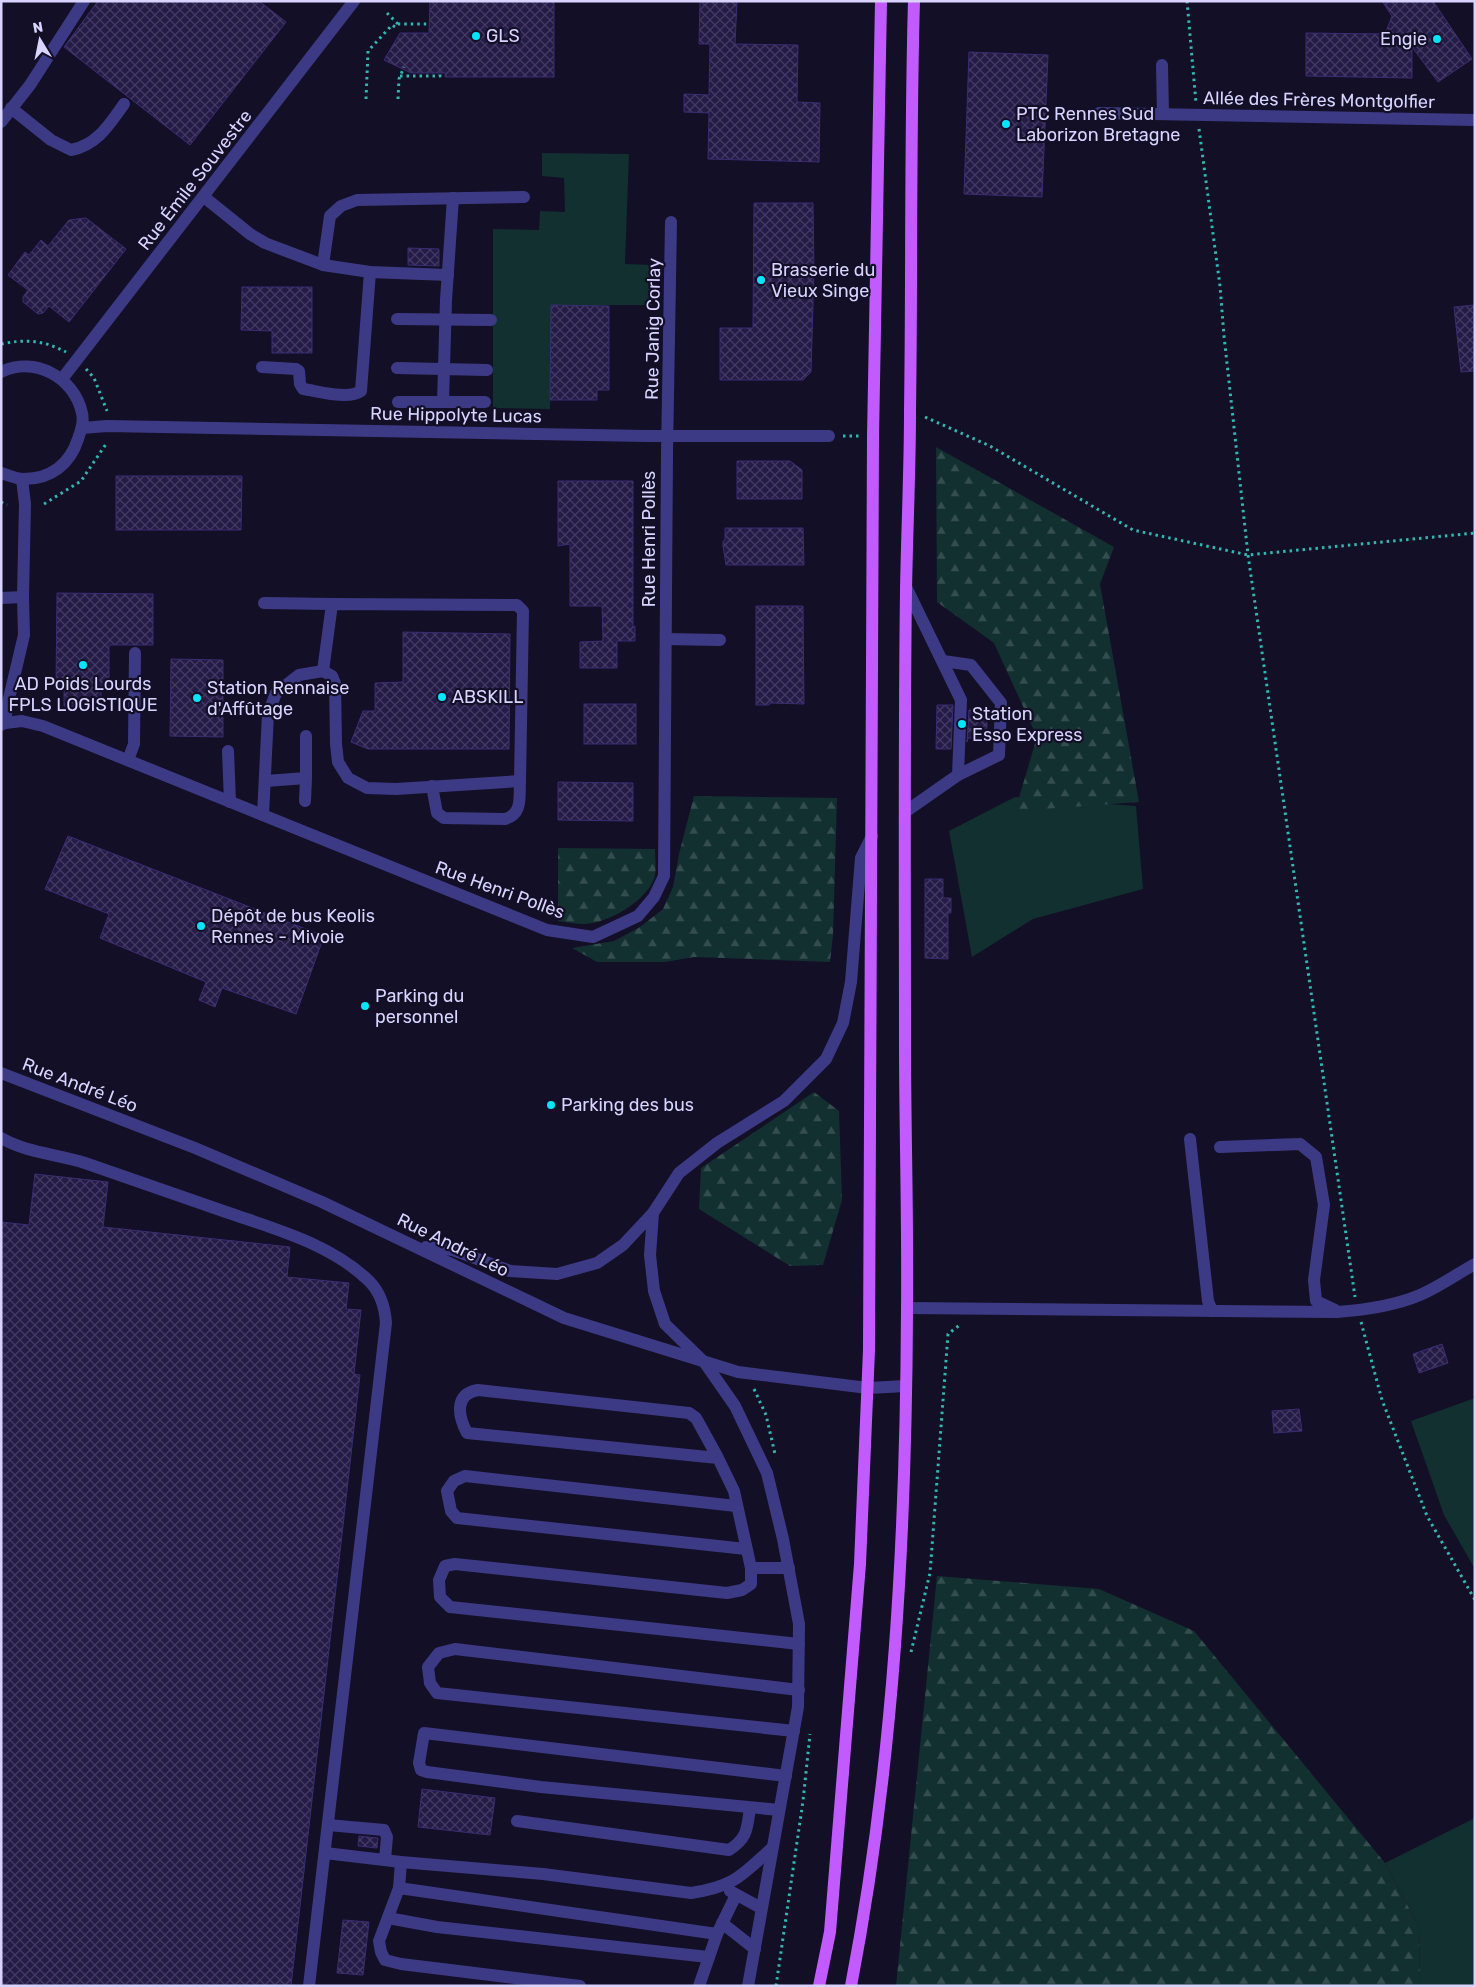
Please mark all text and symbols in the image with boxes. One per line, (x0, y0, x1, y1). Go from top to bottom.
north arrow (15, 15, 65, 65)
text: N (31, 18, 44, 37)
place label: GLS (486, 25, 520, 47)
place label: Engie (1380, 28, 1427, 50)
marker: GLS (470, 30, 482, 42)
marker: Engie (1431, 33, 1443, 45)
street label: Allée des Frères Montgolfier (1203, 87, 1435, 113)
place label: PTC Rennes Sud Laborizon Bretagne (1016, 103, 1180, 146)
street label: Rue Émile Souvestre (133, 105, 257, 255)
marker: PTC Rennes Sud Laborizon Bretagne (1000, 118, 1012, 130)
street label: Rue Janig Corlay (641, 258, 665, 400)
place label: Brasserie du Vieux Singe (771, 259, 875, 302)
marker: Brasserie du Vieux Singe (755, 274, 767, 286)
street label: Rue Hippolyte Lucas (370, 403, 542, 427)
street label: Rue Henri Pollès (638, 471, 660, 607)
marker: AD Poids Lourds FPLS LOGISTIQUE (77, 659, 89, 671)
place label: AD Poids Lourds FPLS LOGISTIQUE (8, 673, 158, 716)
place label: Station Rennaise d'Affûtage (207, 677, 349, 720)
place label: ABSKILL (452, 686, 523, 708)
marker: ABSKILL (436, 691, 448, 703)
marker: Station Rennaise d'Affûtage (191, 692, 203, 704)
place label: Station Esso Express (972, 703, 1082, 746)
marker: Station Esso Express (956, 718, 968, 730)
street label: Rue Henri Pollès (432, 856, 568, 924)
place label: Dépôt de bus Keolis Rennes - Mivoie (211, 905, 375, 948)
marker: Dépôt de bus Keolis Rennes - Mivoie (195, 920, 207, 932)
place label: Parking du personnel (375, 985, 464, 1028)
marker: Parking du personnel (359, 1000, 371, 1012)
street label: Rue André Léo (19, 1053, 141, 1117)
place label: Parking des bus (561, 1094, 694, 1116)
marker: Parking des bus (545, 1099, 557, 1111)
street label: Rue André Léo (393, 1208, 513, 1282)

